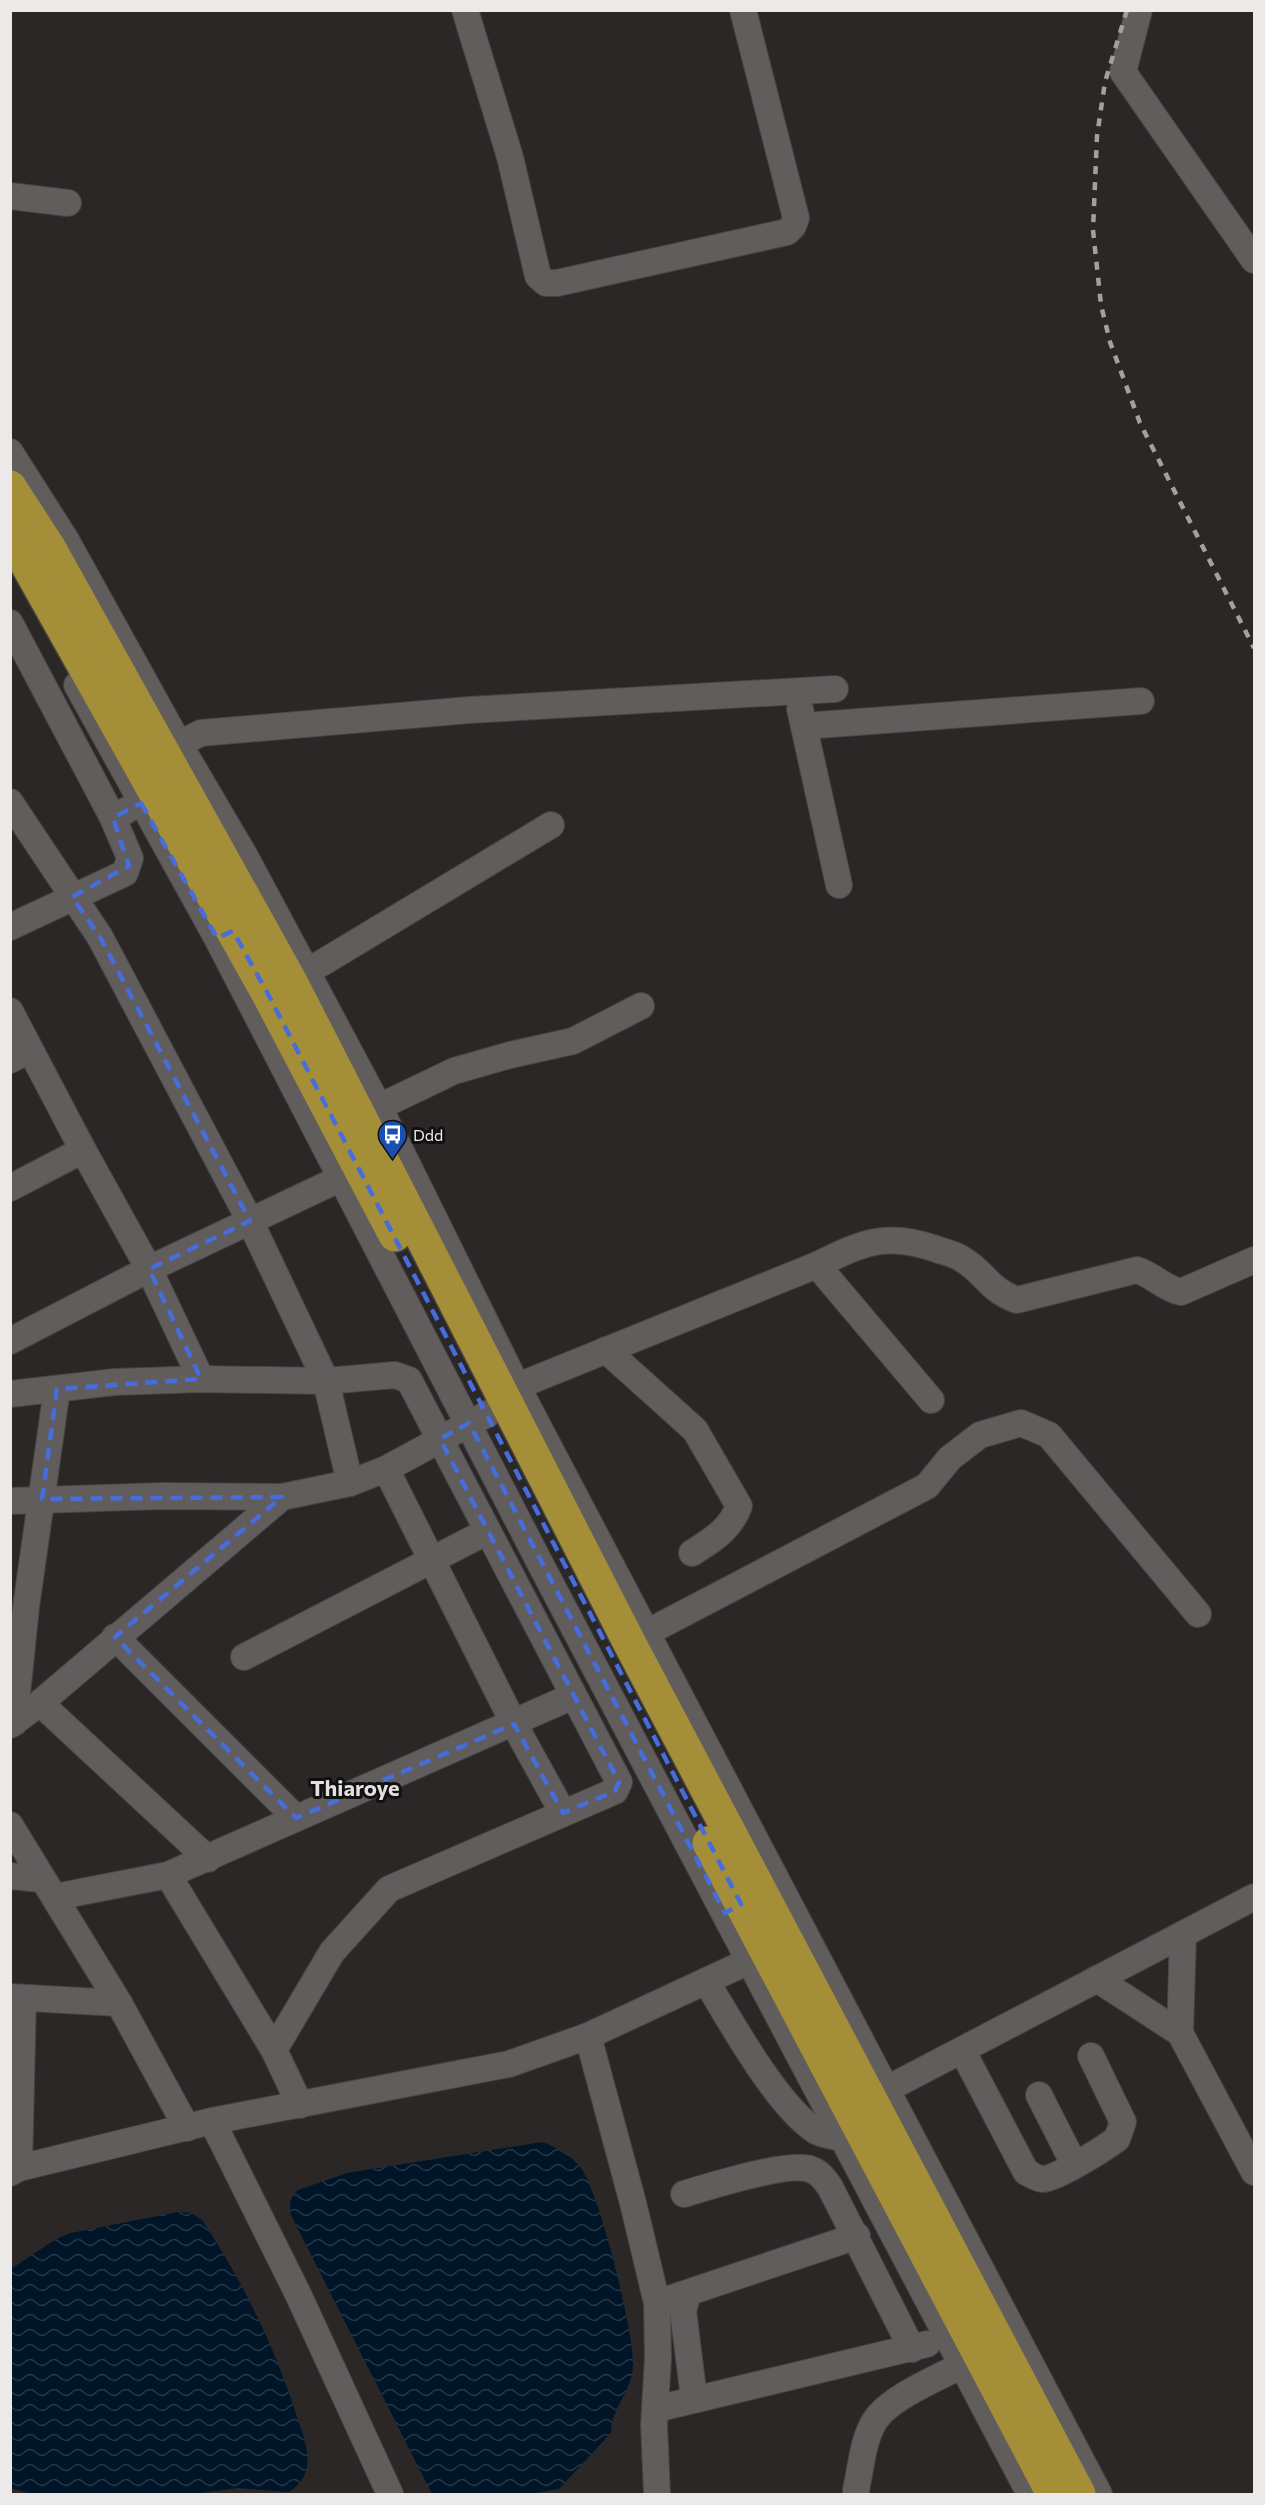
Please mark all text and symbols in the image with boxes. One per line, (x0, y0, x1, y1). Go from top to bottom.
bus stop icon: Ddd (376, 1118, 408, 1160)
place label: Ddd (413, 1125, 443, 1144)
district label: Thiaroye (310, 1774, 400, 1801)

